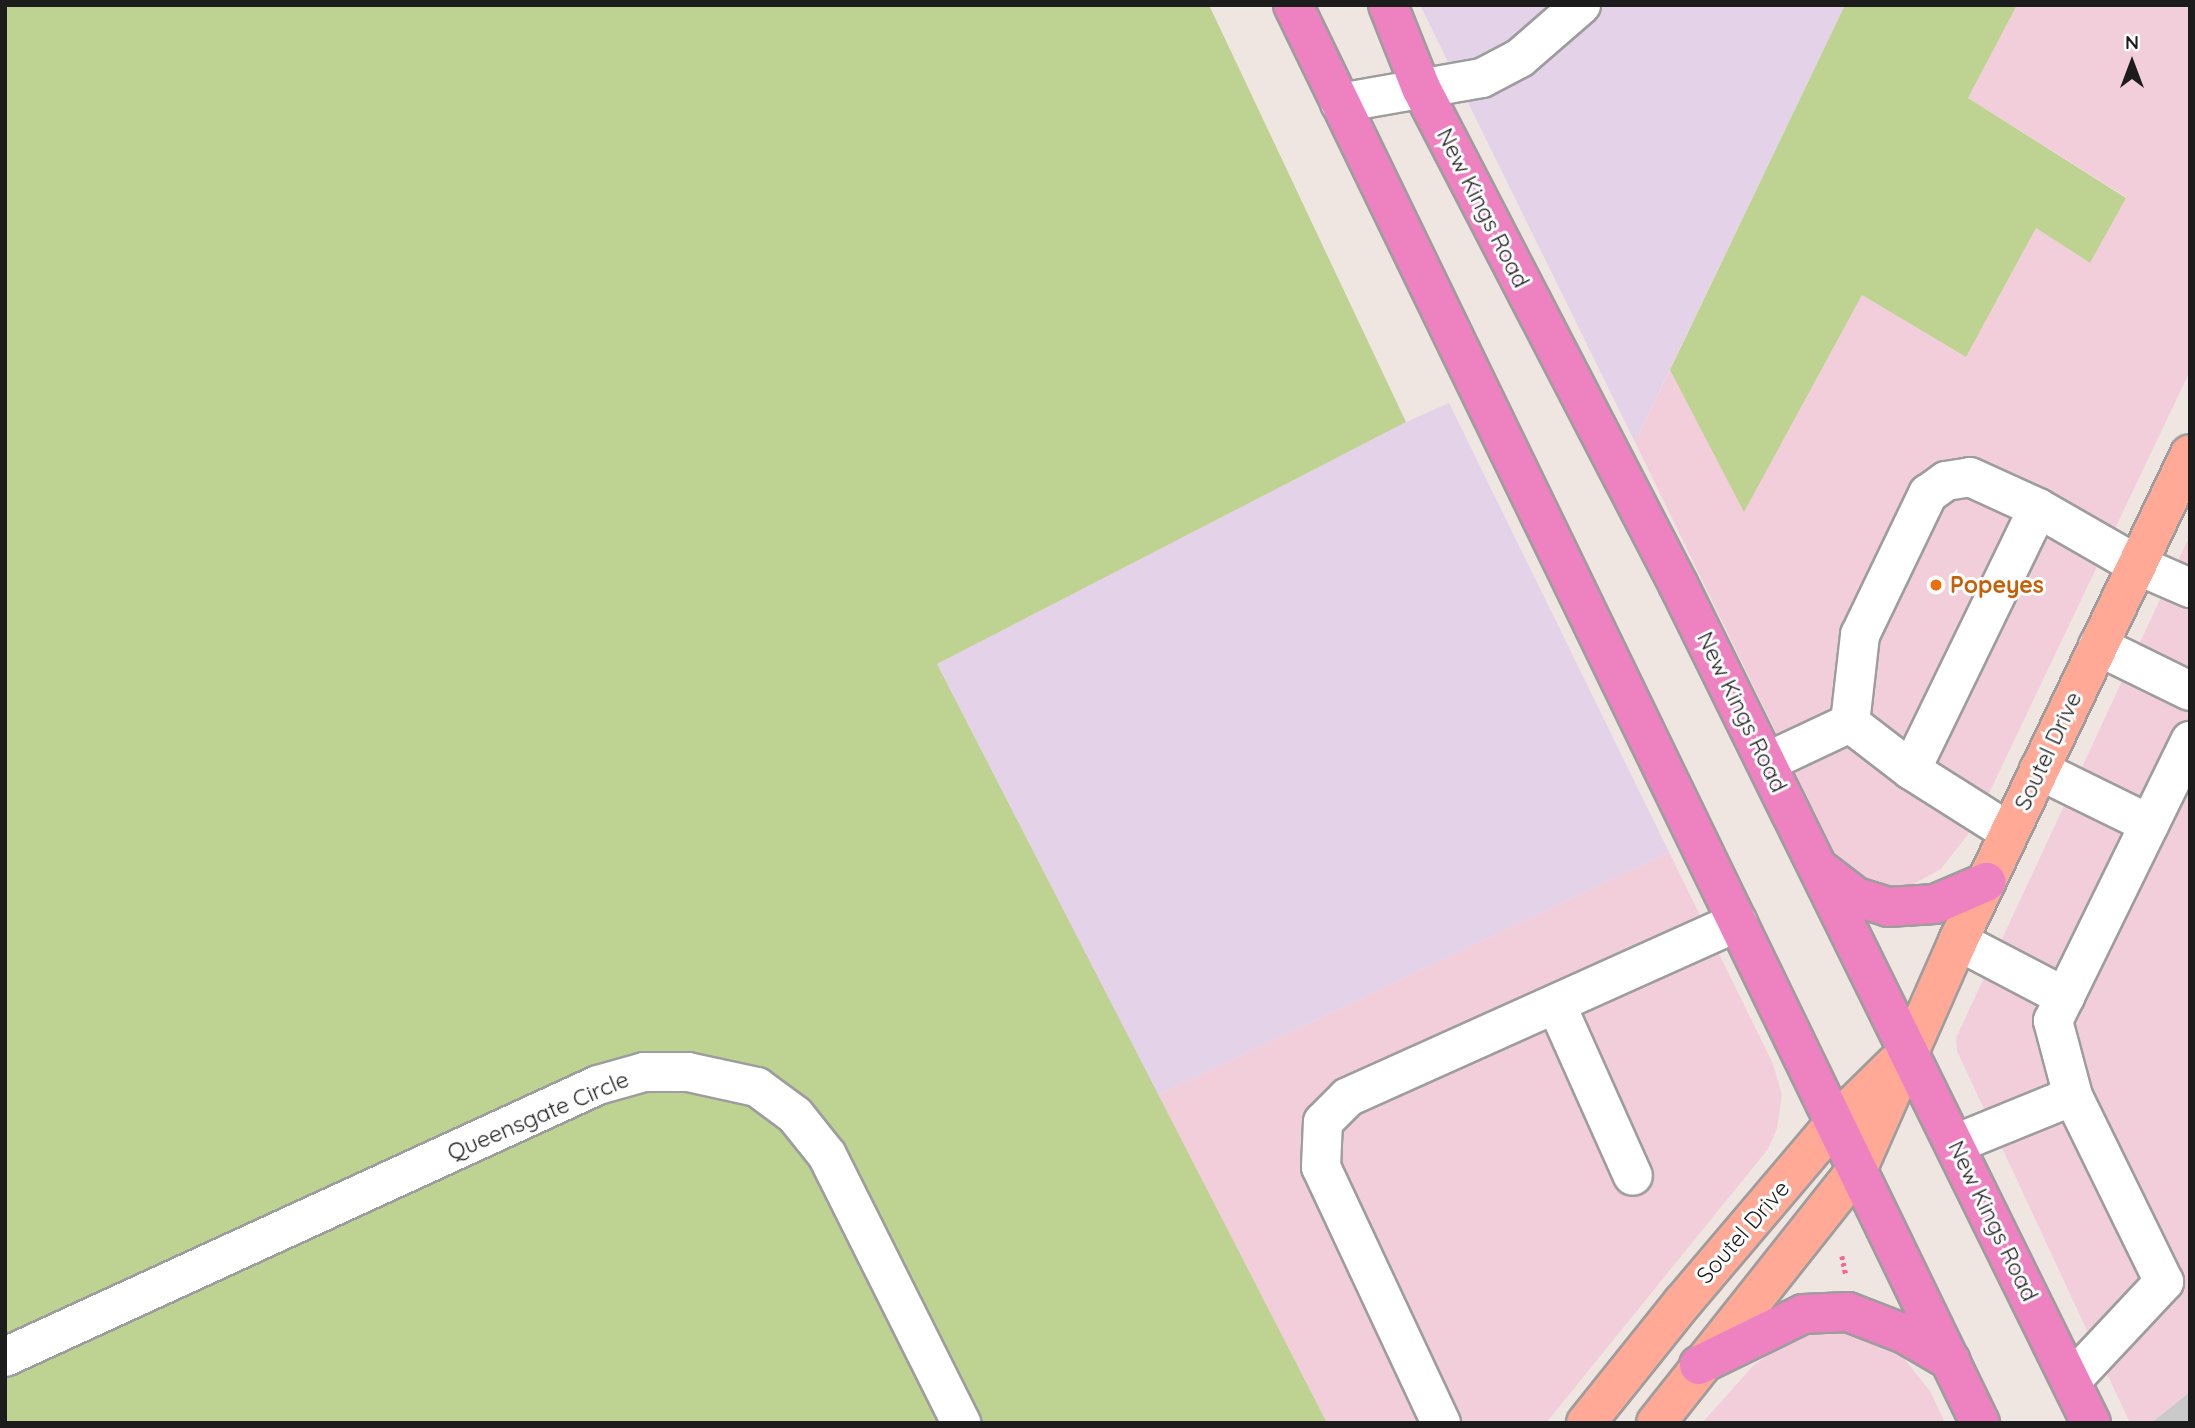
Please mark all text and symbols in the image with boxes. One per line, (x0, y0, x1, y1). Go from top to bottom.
north arrow (2097, 28, 2167, 98)
text: N (2125, 30, 2139, 54)
street label: New Kings Road (1431, 124, 1535, 292)
place label: Popeyes (1950, 571, 2044, 599)
marker: Popeyes (1928, 577, 1944, 593)
street label: New Kings Road (1691, 627, 1793, 797)
street label: Soutel Drive (2009, 687, 2087, 815)
street label: Queensgate Circle (443, 1065, 633, 1167)
street label: New Kings Road (1942, 1136, 2044, 1306)
street label: Soutel Drive (1691, 1175, 1795, 1289)

